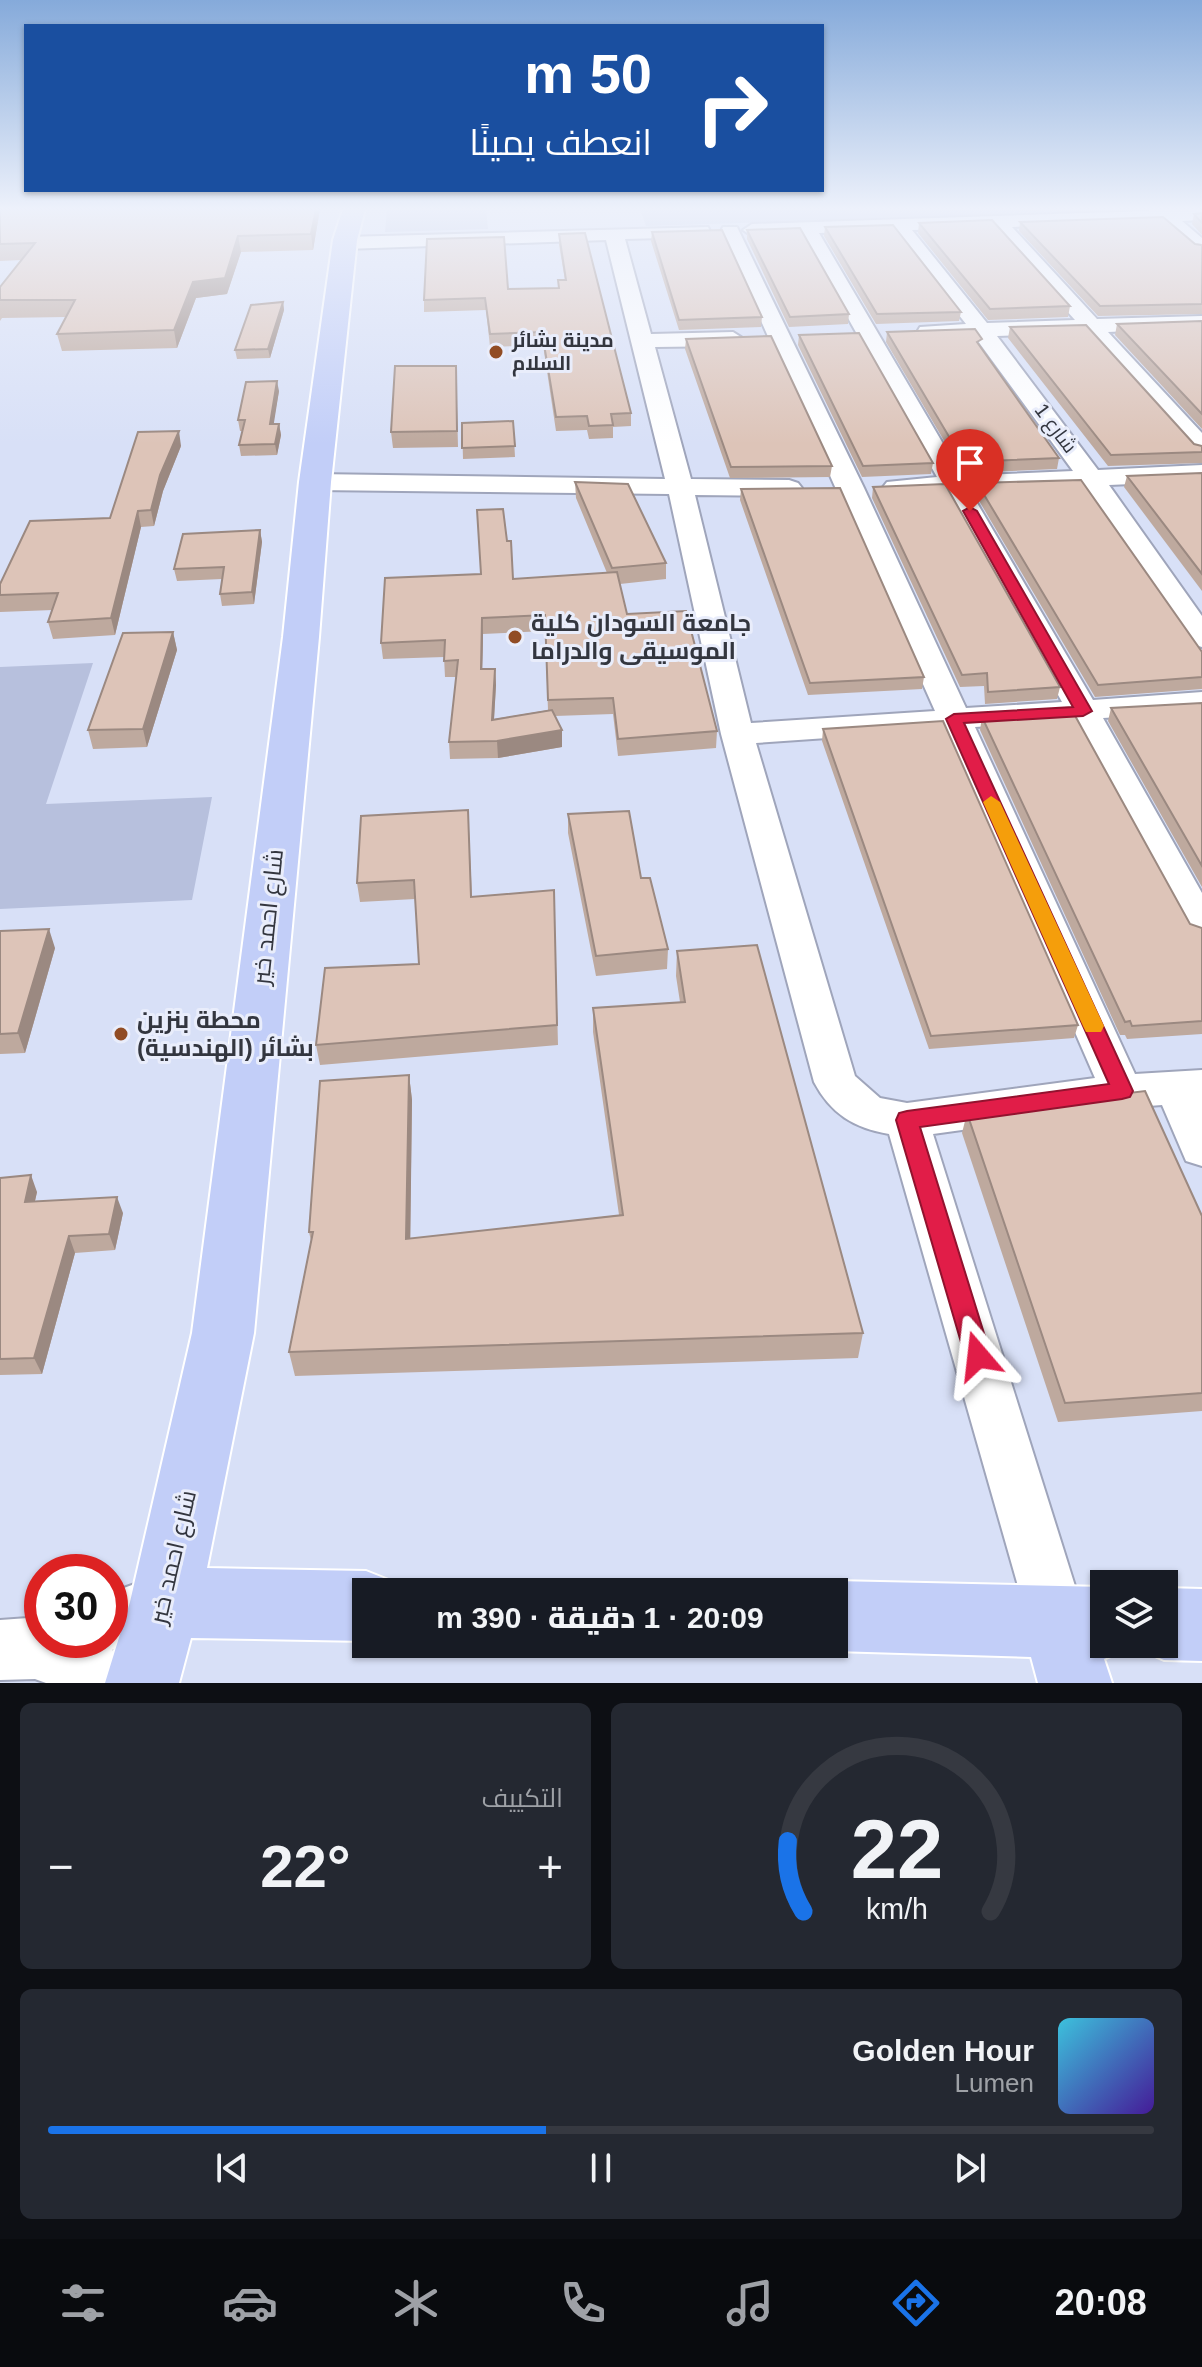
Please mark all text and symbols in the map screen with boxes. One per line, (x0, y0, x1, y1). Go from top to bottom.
text: 50 m (524, 42, 652, 105)
icon: right (680, 56, 784, 160)
text: انعطف يمينًا (469, 122, 652, 163)
place label: مدينة بشائر السلام (511, 329, 614, 377)
marker: مدينة بشائر السلام (487, 343, 505, 361)
street label: شارع 1 (1028, 399, 1081, 459)
pin (936, 429, 1004, 511)
icon: arrive (948, 441, 992, 485)
place label: جامعة السودان كلية الموسيقى والدراما (531, 609, 751, 665)
marker: جامعة السودان كلية الموسيقى والدراما (506, 628, 524, 646)
street label: شارع احمد خير (247, 848, 291, 988)
place label: محطة بنزين بشائر (الهندسية) (137, 1006, 314, 1062)
marker: محطة بنزين بشائر (الهندسية) (112, 1025, 130, 1043)
position arrow (936, 1314, 1020, 1398)
street label: شارع احمد خير (144, 1487, 204, 1629)
speed limit sign: 30 (24, 1554, 128, 1658)
map controls (1090, 1570, 1178, 1658)
button: layers (1090, 1570, 1178, 1658)
text: 20:09 · 1 دقيقة · 390 m (436, 1601, 764, 1634)
text: التكييف (481, 1783, 563, 1813)
text: 22 (850, 1803, 943, 1896)
text: 22° (260, 1833, 351, 1900)
text: − (48, 1842, 74, 1891)
text: + (537, 1842, 563, 1891)
text: km/h (866, 1893, 927, 1925)
text: Golden Hour (852, 2034, 1034, 2067)
text: Lumen (955, 2068, 1034, 2098)
icon: previous (210, 2146, 254, 2190)
icon: pause (579, 2146, 623, 2190)
icon: next (948, 2146, 992, 2190)
icon: filters (55, 2275, 111, 2331)
icon: car (222, 2275, 278, 2331)
icon: climate (388, 2275, 444, 2331)
icon: phone (555, 2275, 611, 2331)
icon: music (722, 2275, 778, 2331)
icon: directions (888, 2275, 944, 2331)
text: 20:08 (1055, 2282, 1147, 2323)

